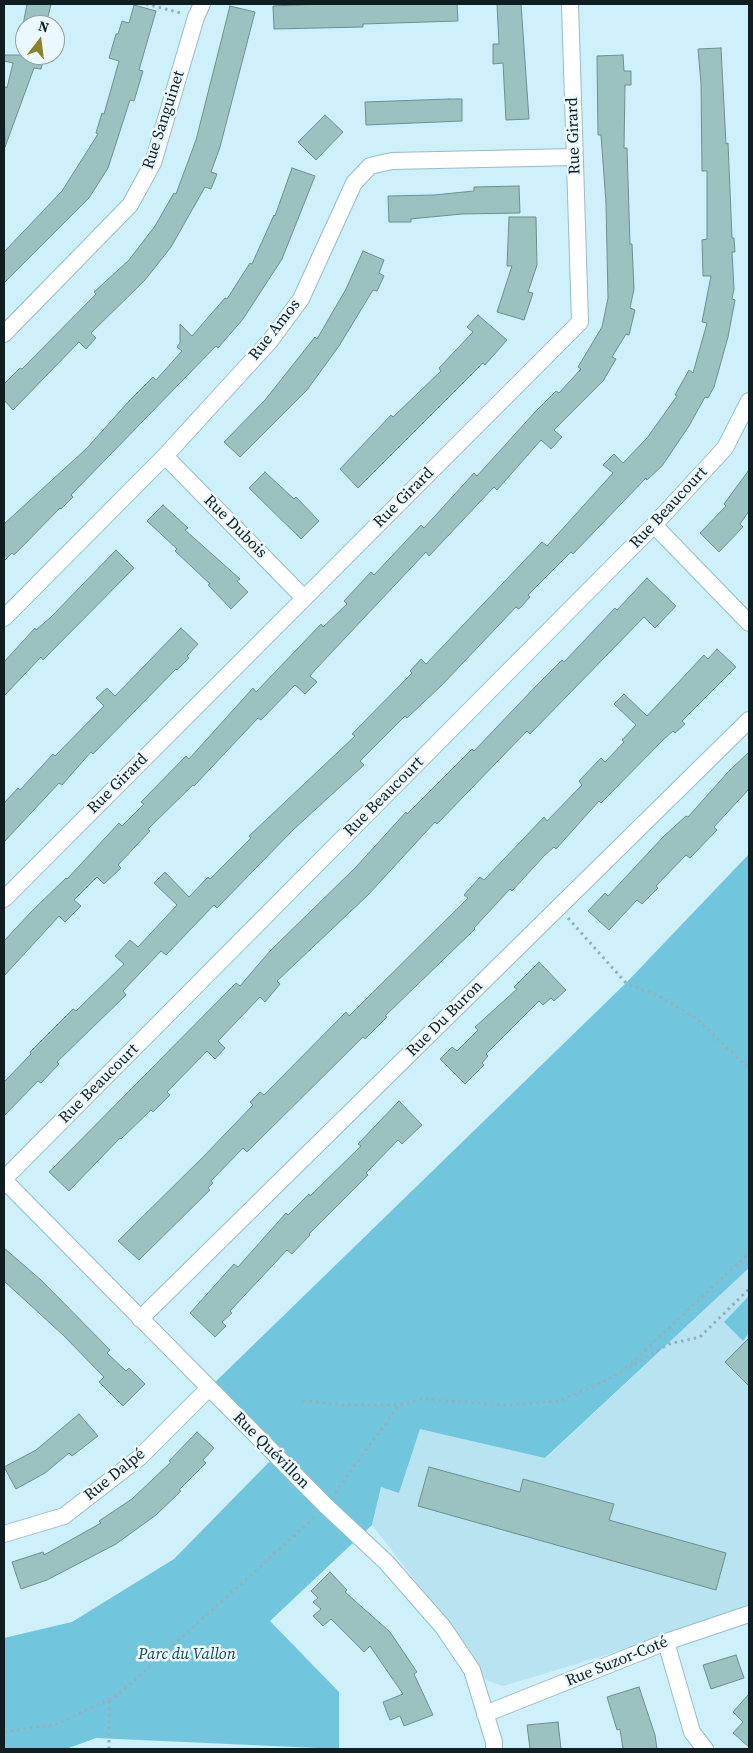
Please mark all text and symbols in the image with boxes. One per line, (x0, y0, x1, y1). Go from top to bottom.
north arrow (15, 15, 65, 65)
text: N (36, 15, 51, 37)
street label: Rue Sanguinet (139, 68, 189, 172)
street label: Rue Girard (563, 97, 585, 175)
street label: Rue Amos (245, 296, 305, 364)
street label: Rue Beaucourt (626, 463, 712, 553)
street label: Rue Girard (370, 464, 438, 532)
street label: Rue Dubois (199, 491, 271, 563)
street label: Rue Girard (84, 750, 152, 818)
street label: Rue Beaucourt (340, 753, 428, 841)
street label: Rue Du Buron (403, 977, 487, 1061)
street label: Rue Beaucourt (55, 1040, 143, 1128)
street label: Rue Quévillon (229, 1409, 313, 1493)
street label: Rue Dalpé (81, 1445, 149, 1505)
street label: Rue Suzor-Coté (563, 1633, 671, 1691)
park label: Parc du Vallon (138, 1645, 236, 1665)

